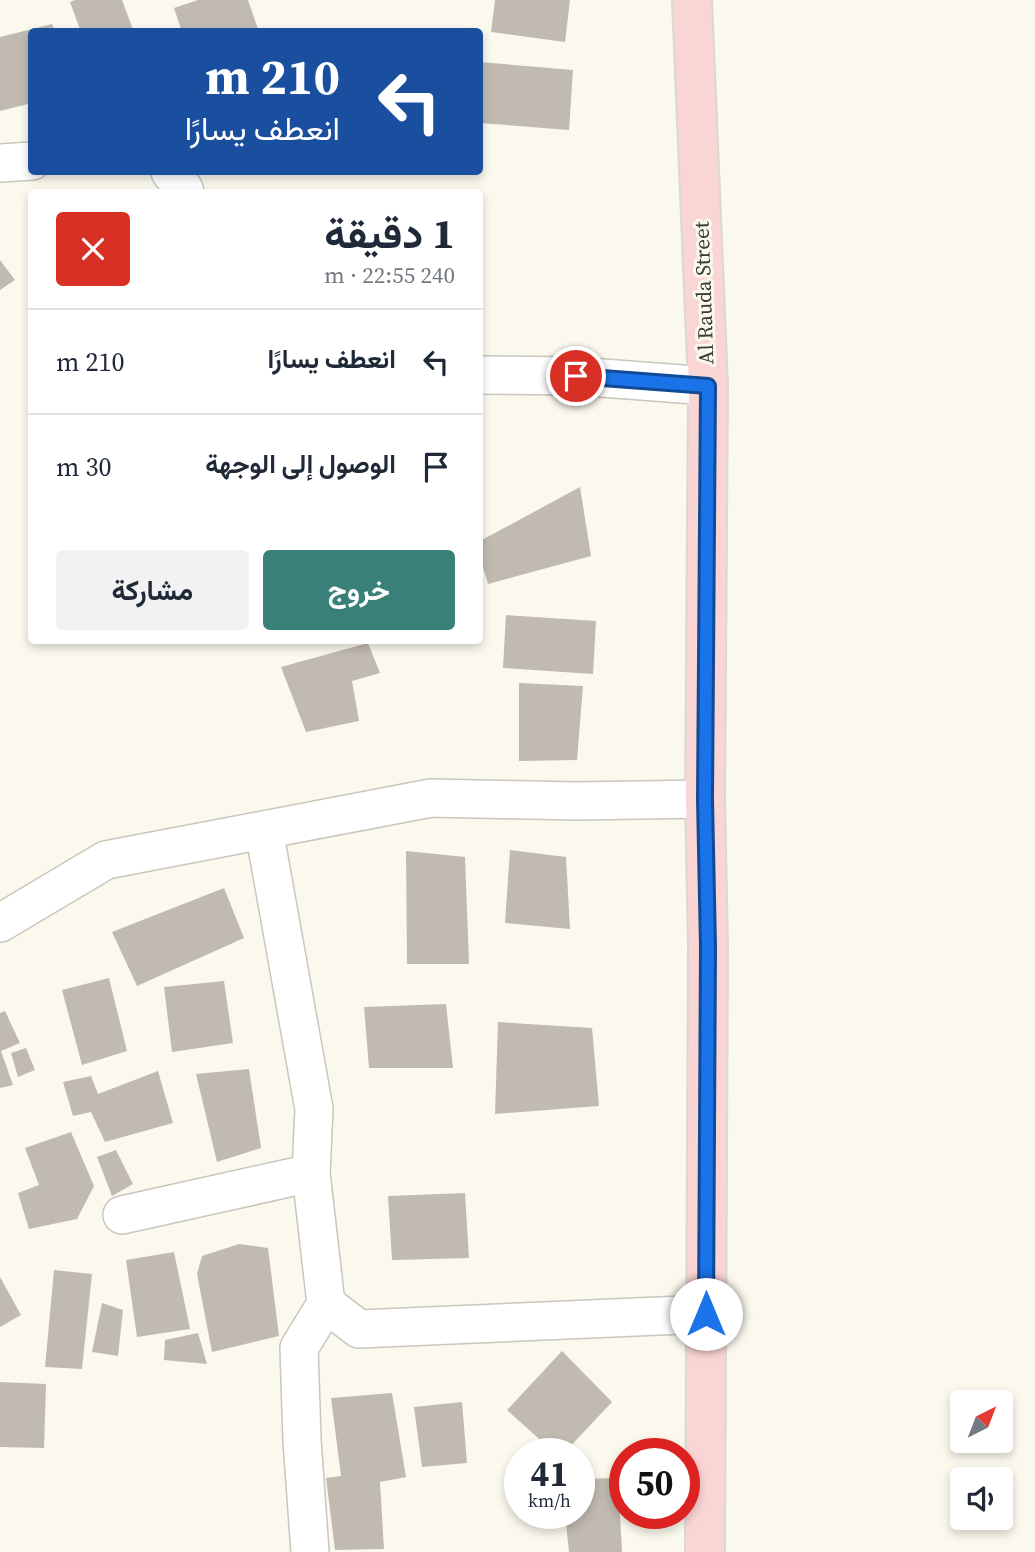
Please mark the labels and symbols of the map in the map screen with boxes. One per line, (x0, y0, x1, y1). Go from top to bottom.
street label: Al Rauda Street (687, 221, 720, 365)
pin (546, 346, 606, 406)
position arrow (669, 1277, 743, 1351)
north arrow (950, 1390, 1013, 1452)
speed limit sign: 50 (609, 1438, 700, 1529)

